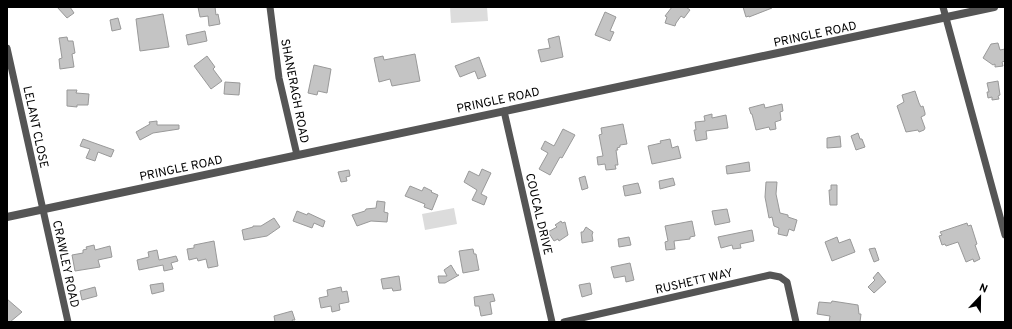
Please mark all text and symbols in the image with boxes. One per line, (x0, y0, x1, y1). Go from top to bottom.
street label: PRINGLE ROAD (772, 18, 858, 52)
street label: SHANERAGH ROAD (276, 38, 312, 145)
street label: LELANT CLOSE (18, 84, 52, 170)
street label: PRINGLE ROAD (455, 84, 541, 118)
street label: PRINGLE ROAD (138, 152, 224, 186)
street label: COUCAL DRIVE (521, 172, 555, 257)
street label: CRAWLEY ROAD (48, 219, 82, 309)
street label: RUSHETT WAY (654, 265, 735, 299)
north arrow (960, 277, 1000, 317)
text: N (977, 281, 990, 297)

